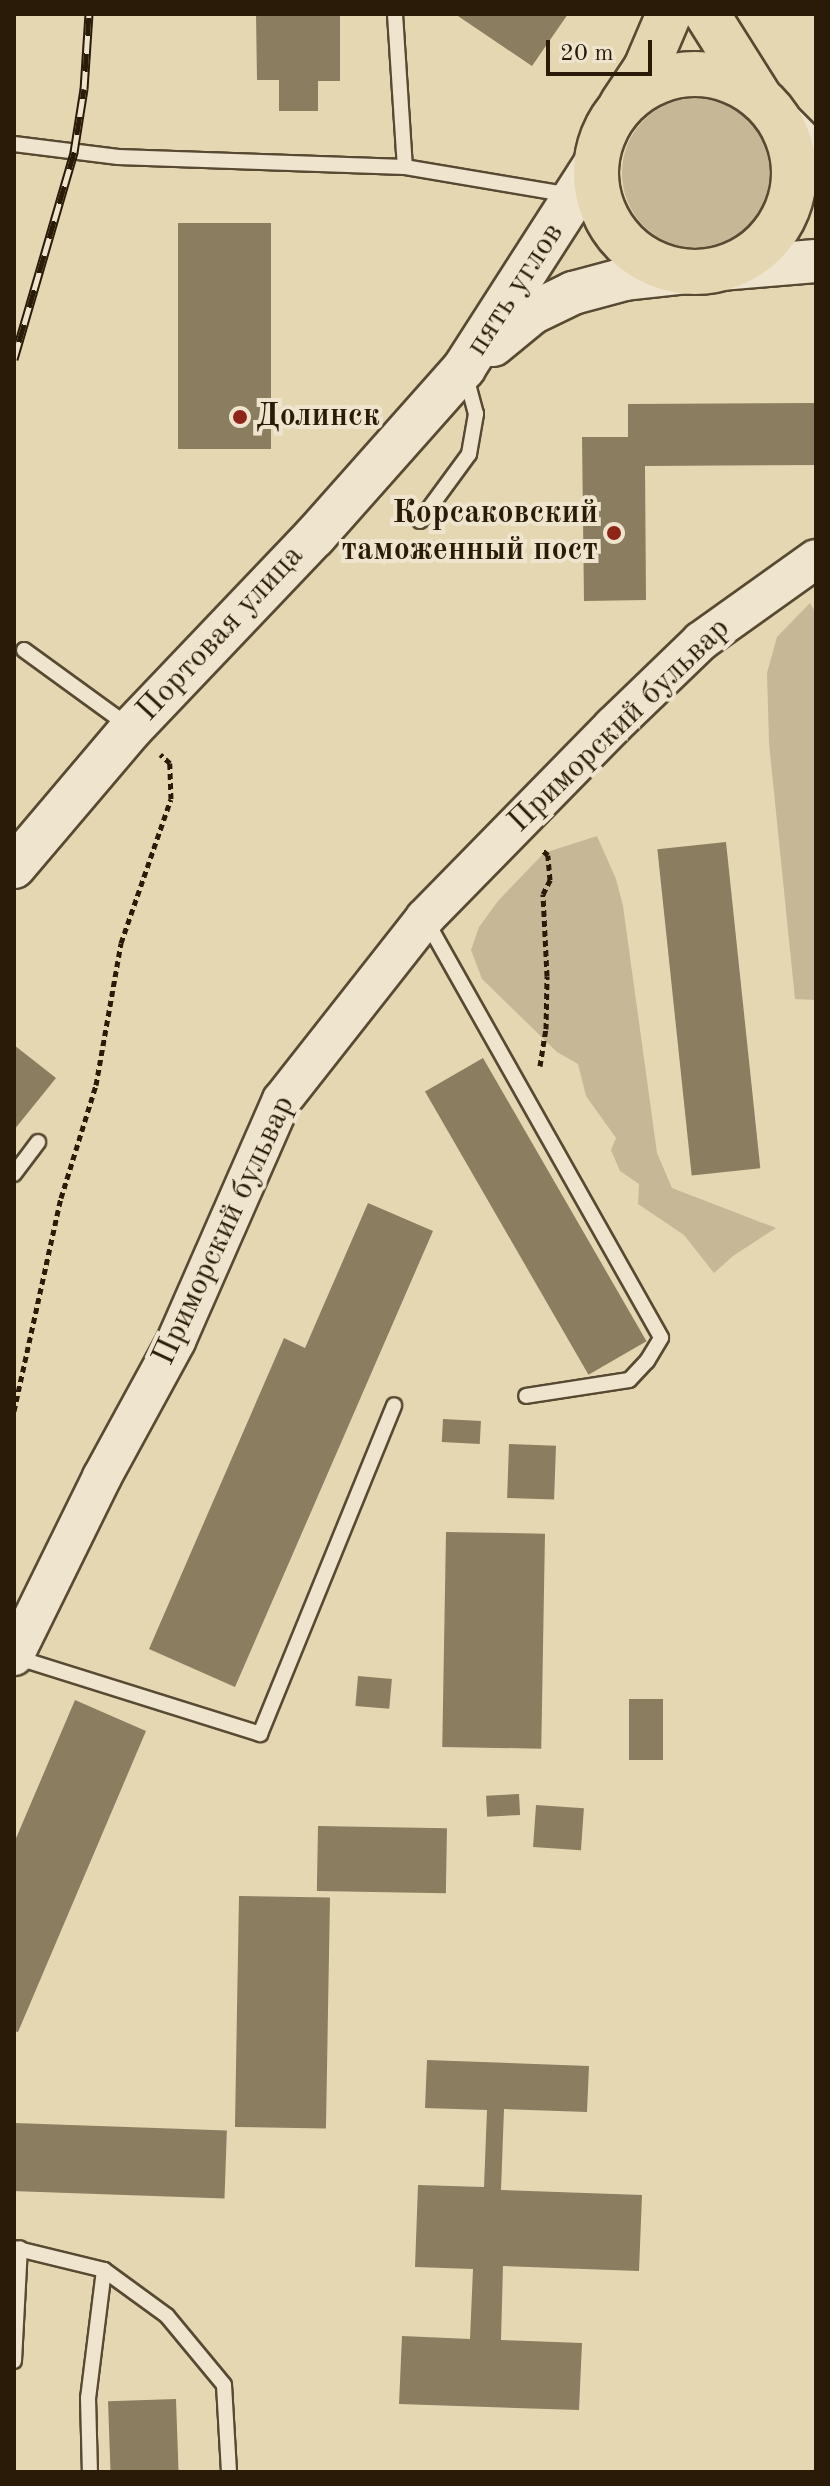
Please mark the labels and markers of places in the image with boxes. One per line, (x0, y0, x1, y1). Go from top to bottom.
place label: Долинск (256, 398, 380, 436)
marker: Долинск (231, 408, 249, 426)
place label: Корсаковский таможенный пост (341, 496, 598, 571)
marker: Корсаковский таможенный пост (605, 524, 623, 542)

